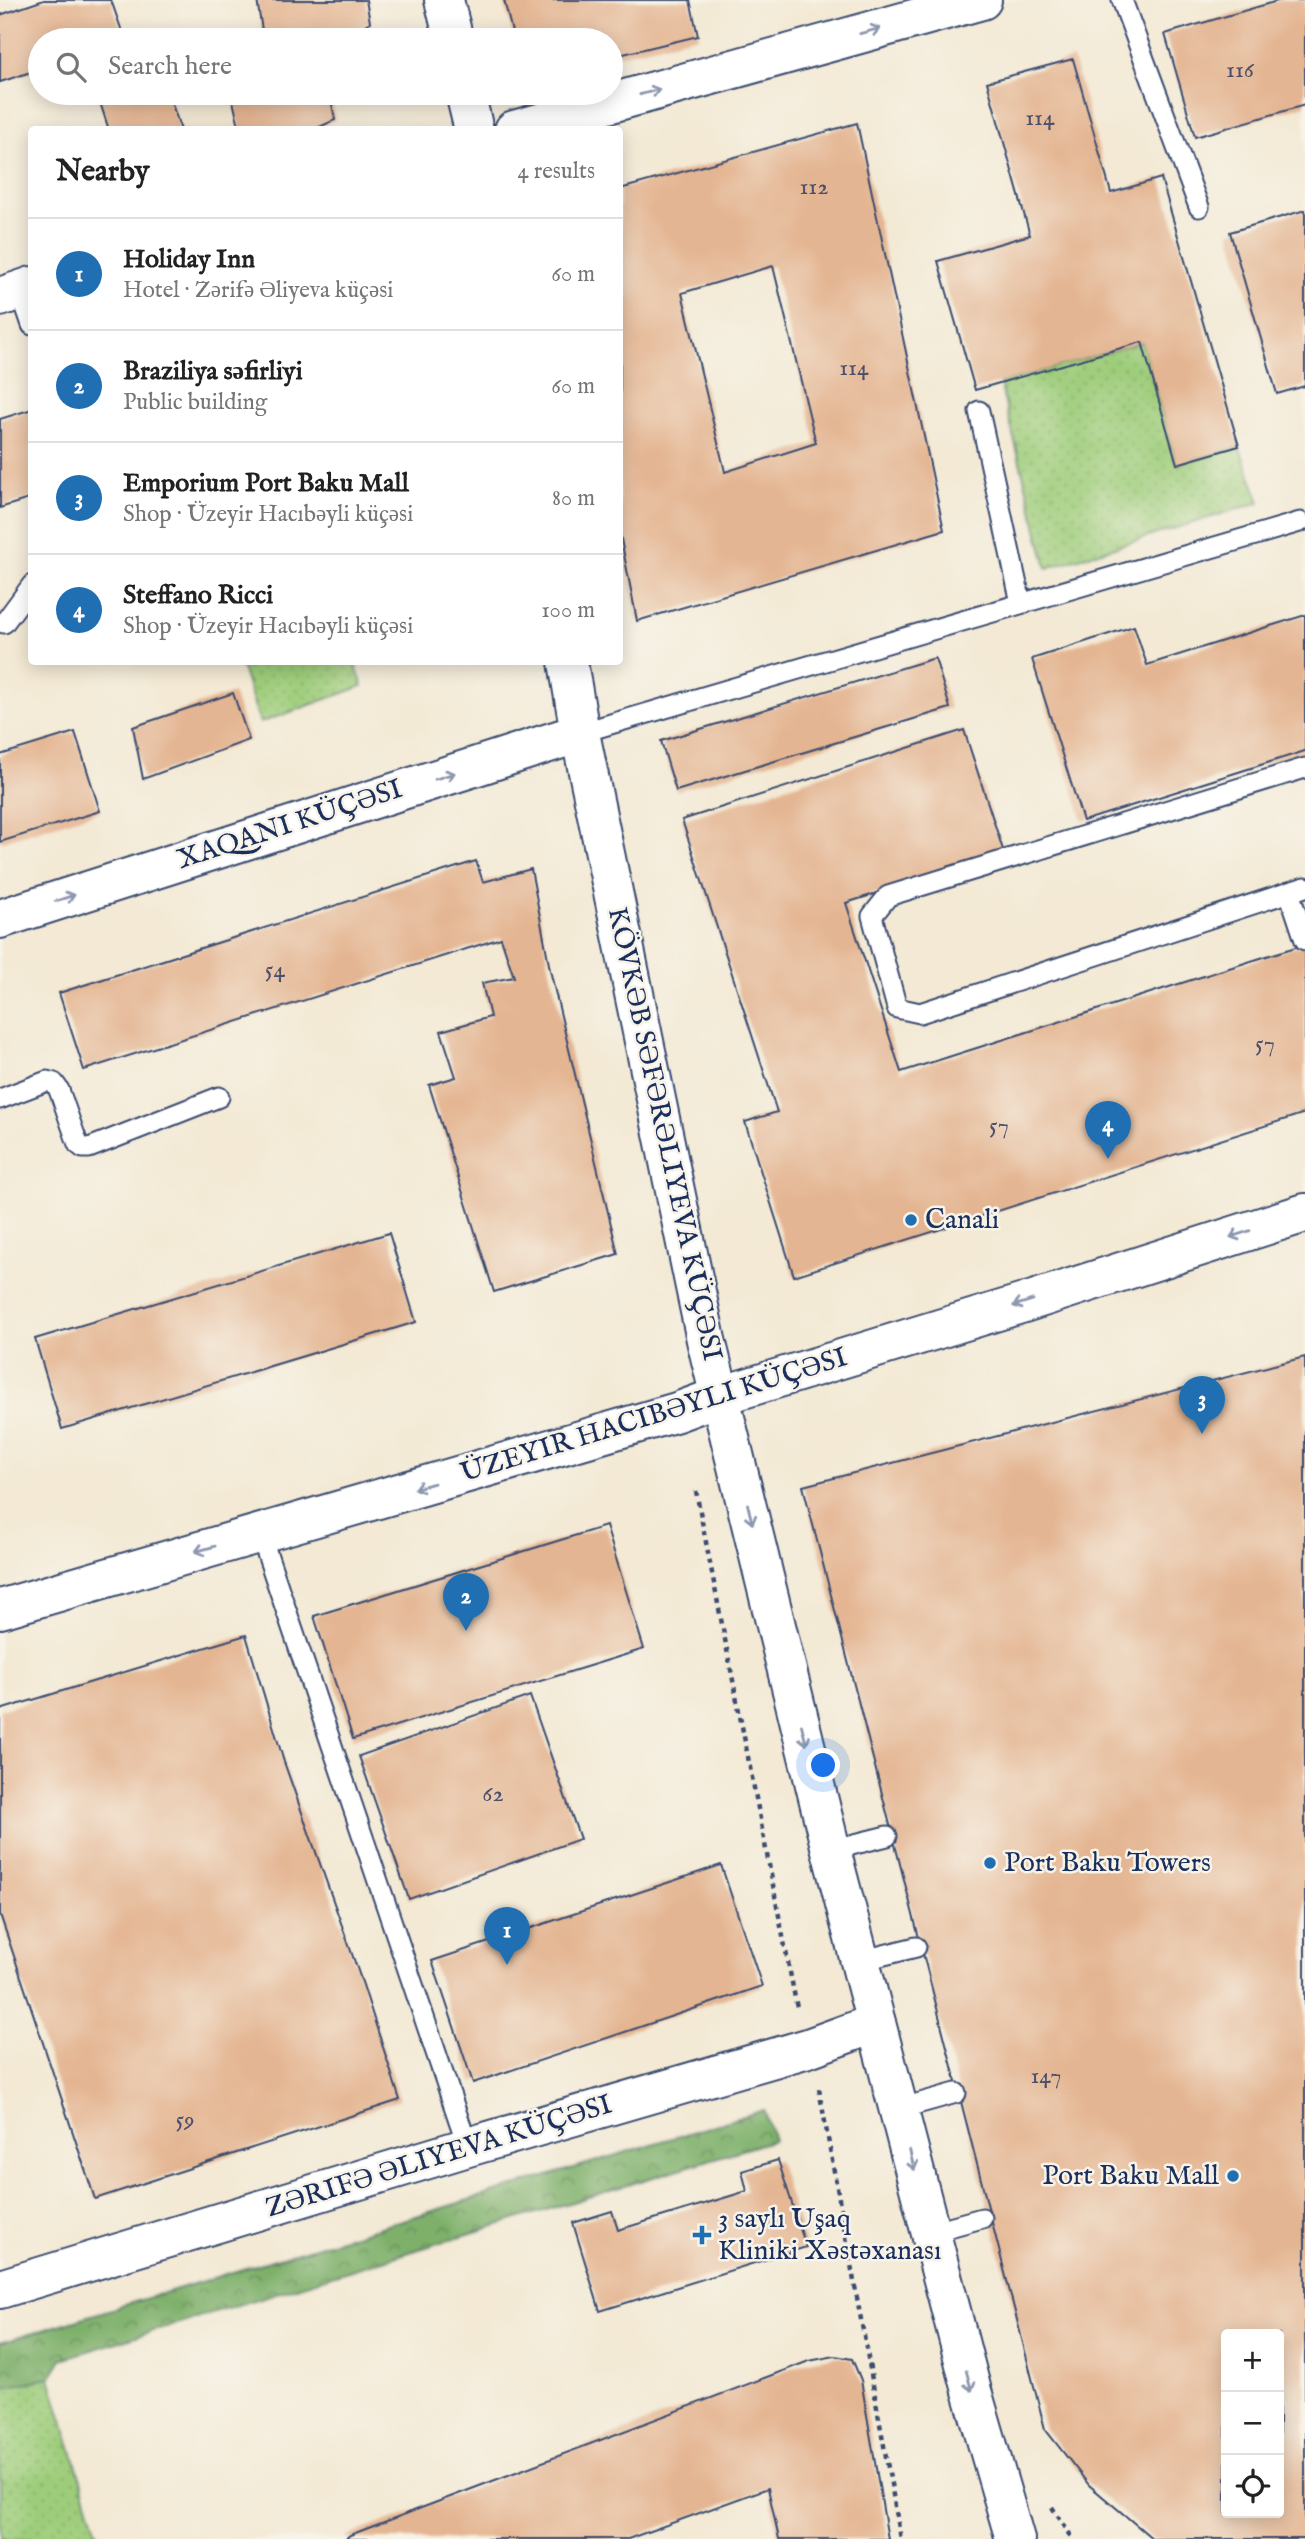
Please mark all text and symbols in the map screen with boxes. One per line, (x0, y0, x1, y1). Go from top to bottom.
one-way arrow (858, 24, 881, 37)
search box (28, 28, 623, 105)
icon: search (52, 48, 90, 86)
text: Search here (108, 50, 232, 83)
house number: 116 (1226, 55, 1255, 86)
one-way arrow (639, 84, 661, 97)
house number: 114 (1025, 103, 1055, 134)
text: Nearby (56, 153, 149, 191)
text: 4 results (517, 157, 595, 186)
house number: 112 (799, 172, 829, 203)
text: Holiday Inn (123, 243, 255, 276)
text: 1 (75, 260, 83, 289)
text: 60 m (551, 260, 595, 289)
text: Hotel · Zərifə Əliyeva küçəsi (123, 276, 393, 305)
house number: 114 (839, 353, 869, 384)
text: Braziliya səfirliyi (123, 355, 303, 388)
text: 2 (74, 372, 84, 401)
text: 60 m (551, 372, 595, 401)
text: Public building (123, 388, 267, 417)
text: Emporium Port Baku Mall (123, 467, 409, 500)
text: 3 (75, 484, 83, 513)
text: 80 m (552, 484, 595, 513)
text: Shop · Üzeyir Hacıbəyli küçəsi (123, 500, 413, 529)
text: Steffano Ricci (123, 579, 273, 612)
text: 4 (73, 596, 85, 625)
text: 100 m (541, 596, 595, 625)
text: Shop · Üzeyir Hacıbəyli küçəsi (123, 612, 413, 641)
one-way arrow (434, 769, 456, 782)
street label: XAQANI KÜÇƏSI (173, 772, 407, 878)
one-way arrow (53, 891, 75, 903)
street label: KÖVKƏB SƏFƏRƏLIYEVA KÜÇƏSI (599, 904, 729, 1364)
house number: 54 (265, 955, 285, 986)
house number: 57 (1255, 1029, 1275, 1060)
pin: 4 (1085, 1101, 1131, 1159)
house number: 57 (989, 1111, 1009, 1142)
place label: Canali (925, 1203, 999, 1238)
marker: Canali (903, 1212, 919, 1228)
one-way arrow (1229, 1228, 1251, 1241)
one-way arrow (1013, 1298, 1035, 1310)
street label: ÜZEYIR HACIBƏYLI KÜÇƏSI (456, 1340, 852, 1492)
pin: 3 (1179, 1376, 1225, 1434)
one-way arrow (413, 1480, 435, 1493)
one-way arrow (744, 1502, 757, 1525)
one-way arrow (194, 1543, 216, 1556)
pin: 2 (443, 1573, 489, 1631)
one-way arrow (798, 1723, 811, 1746)
your location (806, 1748, 840, 1782)
house number: 62 (482, 1779, 504, 1810)
place label: Port Baku Towers (1004, 1846, 1211, 1881)
marker: Port Baku Towers (982, 1855, 998, 1871)
pin: 1 (484, 1907, 530, 1965)
house number: 147 (1030, 2061, 1062, 2092)
street label: ZƏRIFƏ ƏLIYEVA KÜÇƏSI (262, 2088, 616, 2226)
house number: 59 (175, 2105, 195, 2136)
one-way arrow (906, 2149, 919, 2171)
place label: Port Baku Mall (1042, 2159, 1219, 2194)
marker: Port Baku Mall (1225, 2168, 1241, 2184)
place label: 3 saylı Uşaq Kliniki Xəstəxanası (718, 2202, 941, 2269)
marker: 3 saylı Uşaq Kliniki Xəstəxanası (692, 2225, 712, 2245)
map controls (1221, 2329, 1284, 2518)
button: + (1221, 2329, 1284, 2392)
one-way arrow (963, 2369, 976, 2392)
button: − (1221, 2392, 1284, 2455)
button: locate (1221, 2455, 1284, 2518)

